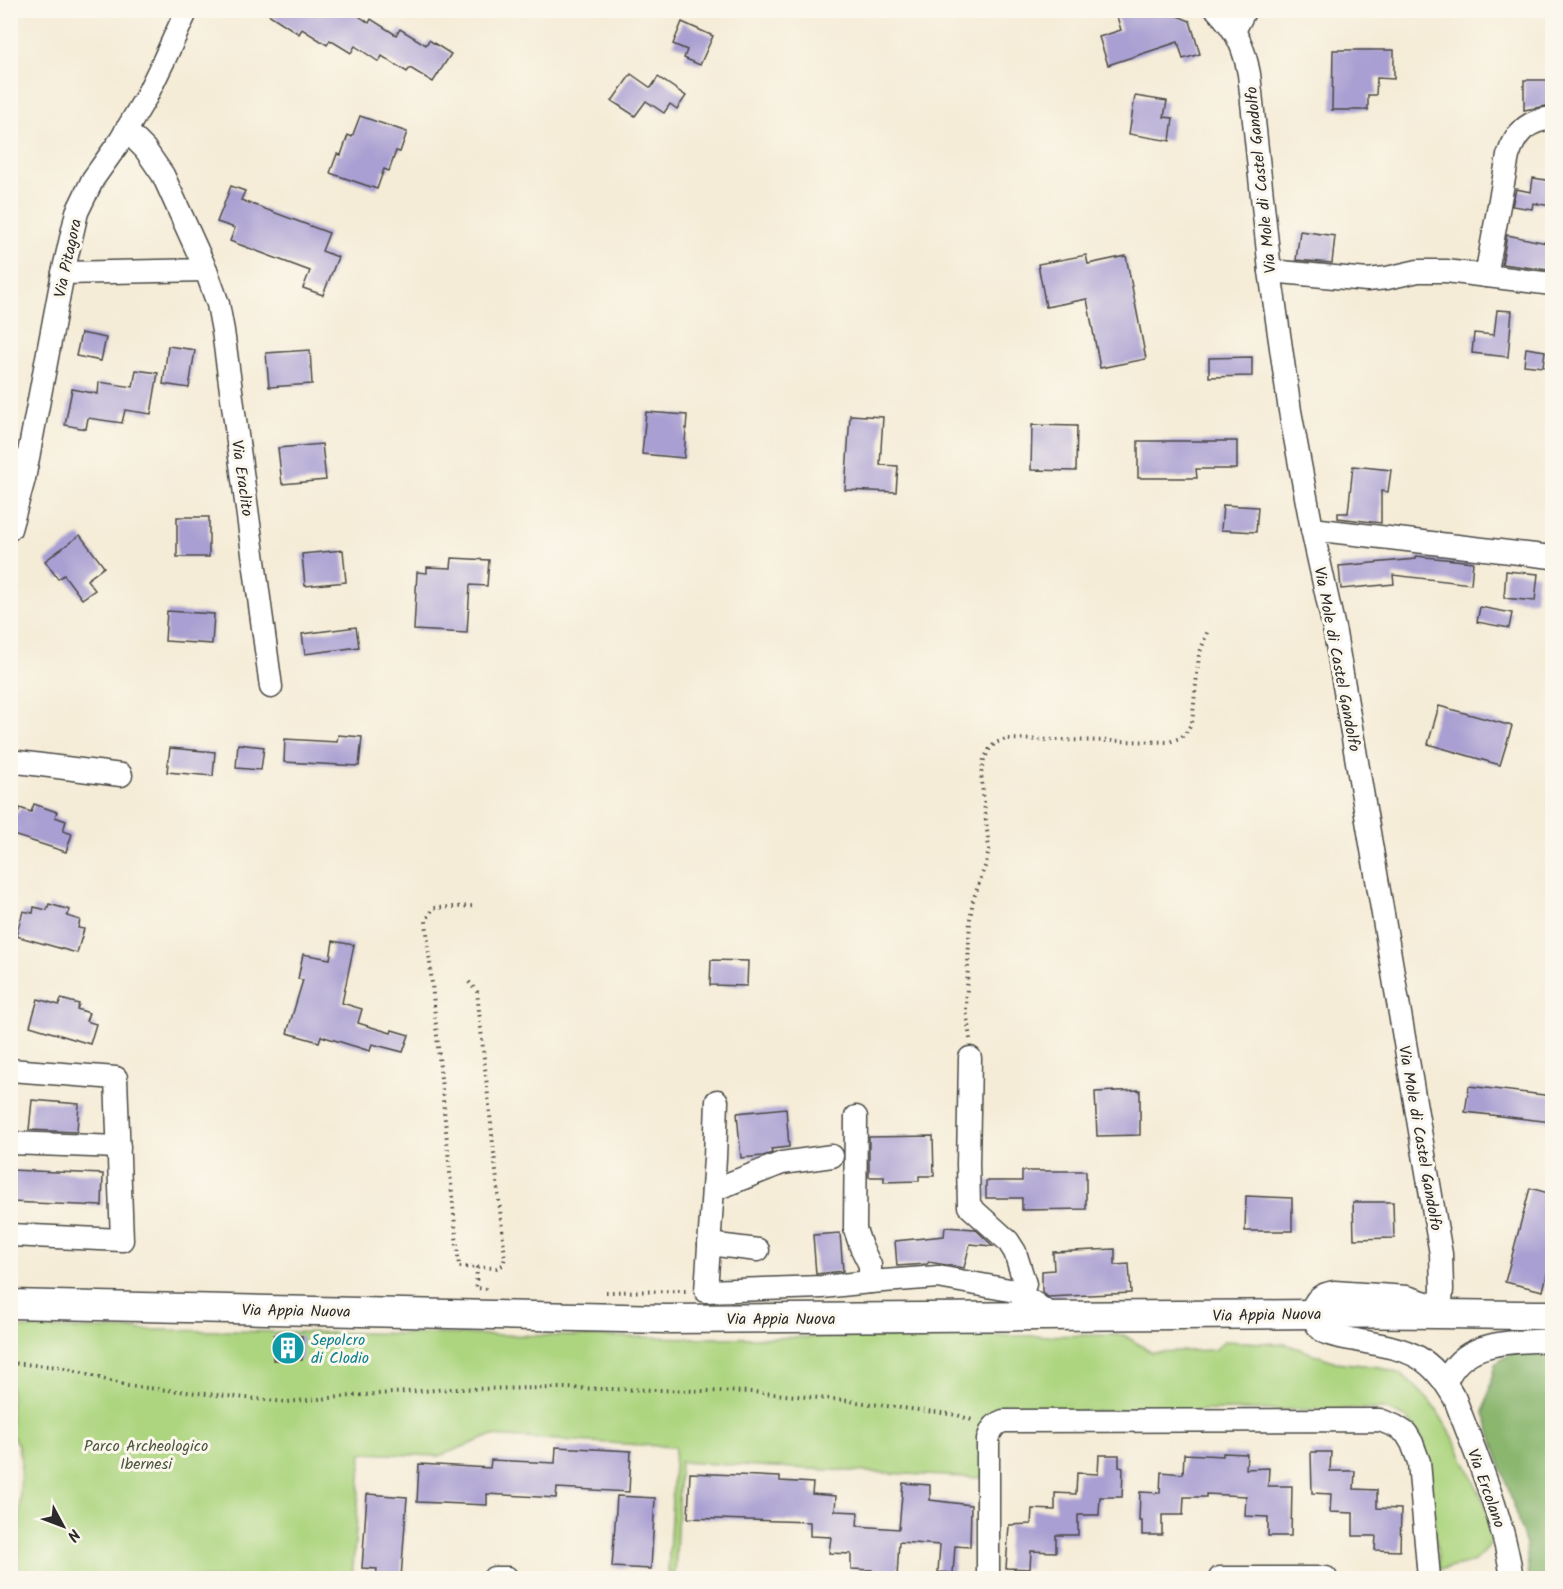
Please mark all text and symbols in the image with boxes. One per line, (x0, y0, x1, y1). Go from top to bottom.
street label: Via Mole di Castel Gandolfo (1239, 85, 1284, 274)
street label: Via Pitagora (48, 217, 89, 300)
street label: Via Eraclito (224, 438, 259, 518)
street label: Via Mole di Castel Gandolfo (1306, 565, 1367, 754)
street label: Via Mole di Castel Gandolfo (1391, 1044, 1448, 1233)
street label: Via Appia Nuova (241, 1298, 351, 1325)
street label: Via Appia Nuova (1212, 1302, 1322, 1329)
street label: Via Appia Nuova (726, 1307, 836, 1332)
place label: Sepolcro di Clodio (311, 1328, 369, 1371)
building icon: Sepolcro di Clodio (270, 1330, 306, 1366)
park label: Parco Archeologico Ibernesi (84, 1434, 208, 1477)
street label: Via Ercolano (1460, 1445, 1511, 1532)
north arrow (33, 1496, 93, 1556)
text: N (60, 1523, 86, 1547)

